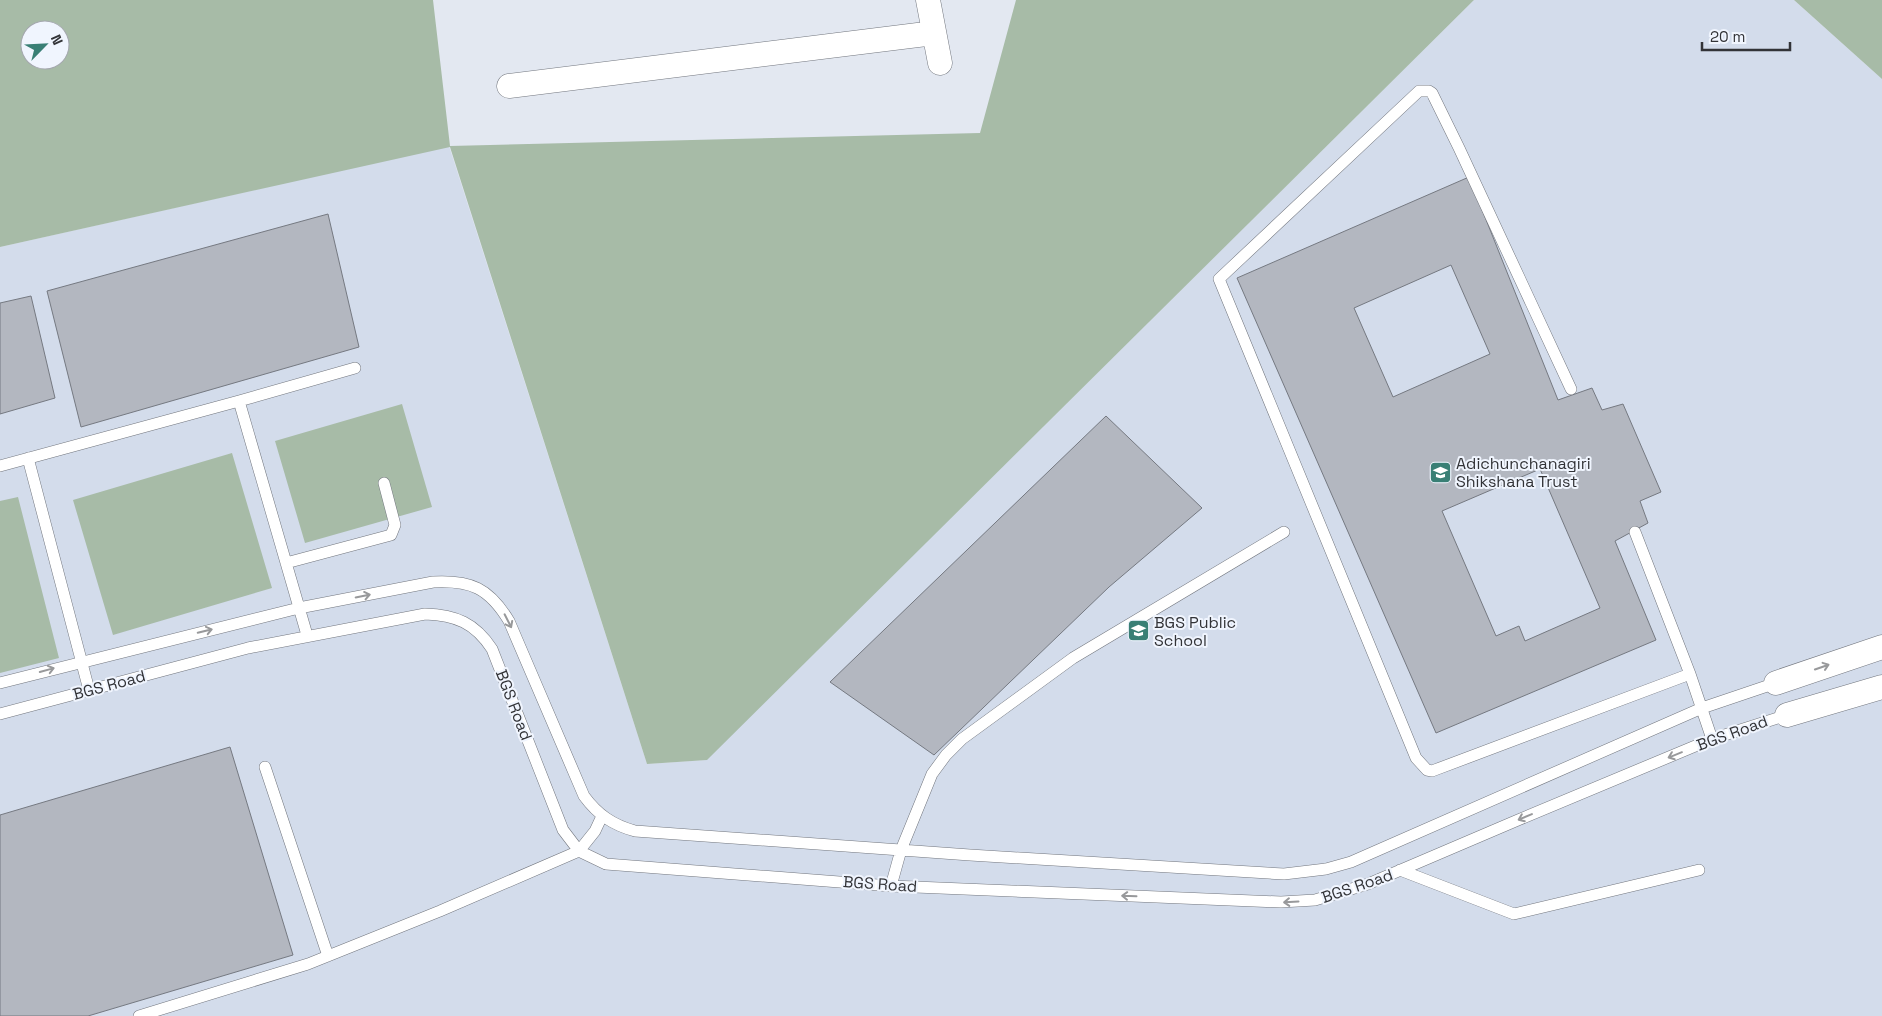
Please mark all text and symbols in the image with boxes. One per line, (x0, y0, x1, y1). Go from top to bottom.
north arrow (20, 20, 70, 70)
scale bar (1702, 20, 1790, 52)
text: 20 m (1710, 27, 1745, 46)
text: N (47, 32, 67, 48)
place label: Adichunchanagiri Shikshana Trust (1456, 453, 1591, 492)
school or university icon: Adichunchanagiri Shikshana Trust (1428, 460, 1452, 484)
one-way arrow (355, 590, 371, 600)
place label: BGS Public School (1154, 612, 1236, 651)
one-way arrow (504, 613, 513, 628)
school or university icon: BGS Public School (1126, 619, 1150, 643)
one-way arrow (196, 626, 212, 635)
one-way arrow (1813, 662, 1829, 671)
one-way arrow (39, 665, 55, 675)
street label: BGS Road (70, 665, 148, 705)
street label: BGS Road (491, 667, 537, 743)
street label: BGS Road (1693, 710, 1771, 756)
one-way arrow (1668, 750, 1683, 760)
one-way arrow (1518, 812, 1533, 822)
street label: BGS Road (1318, 864, 1396, 908)
street label: BGS Road (842, 871, 918, 897)
one-way arrow (1121, 891, 1137, 900)
one-way arrow (1283, 897, 1299, 906)

